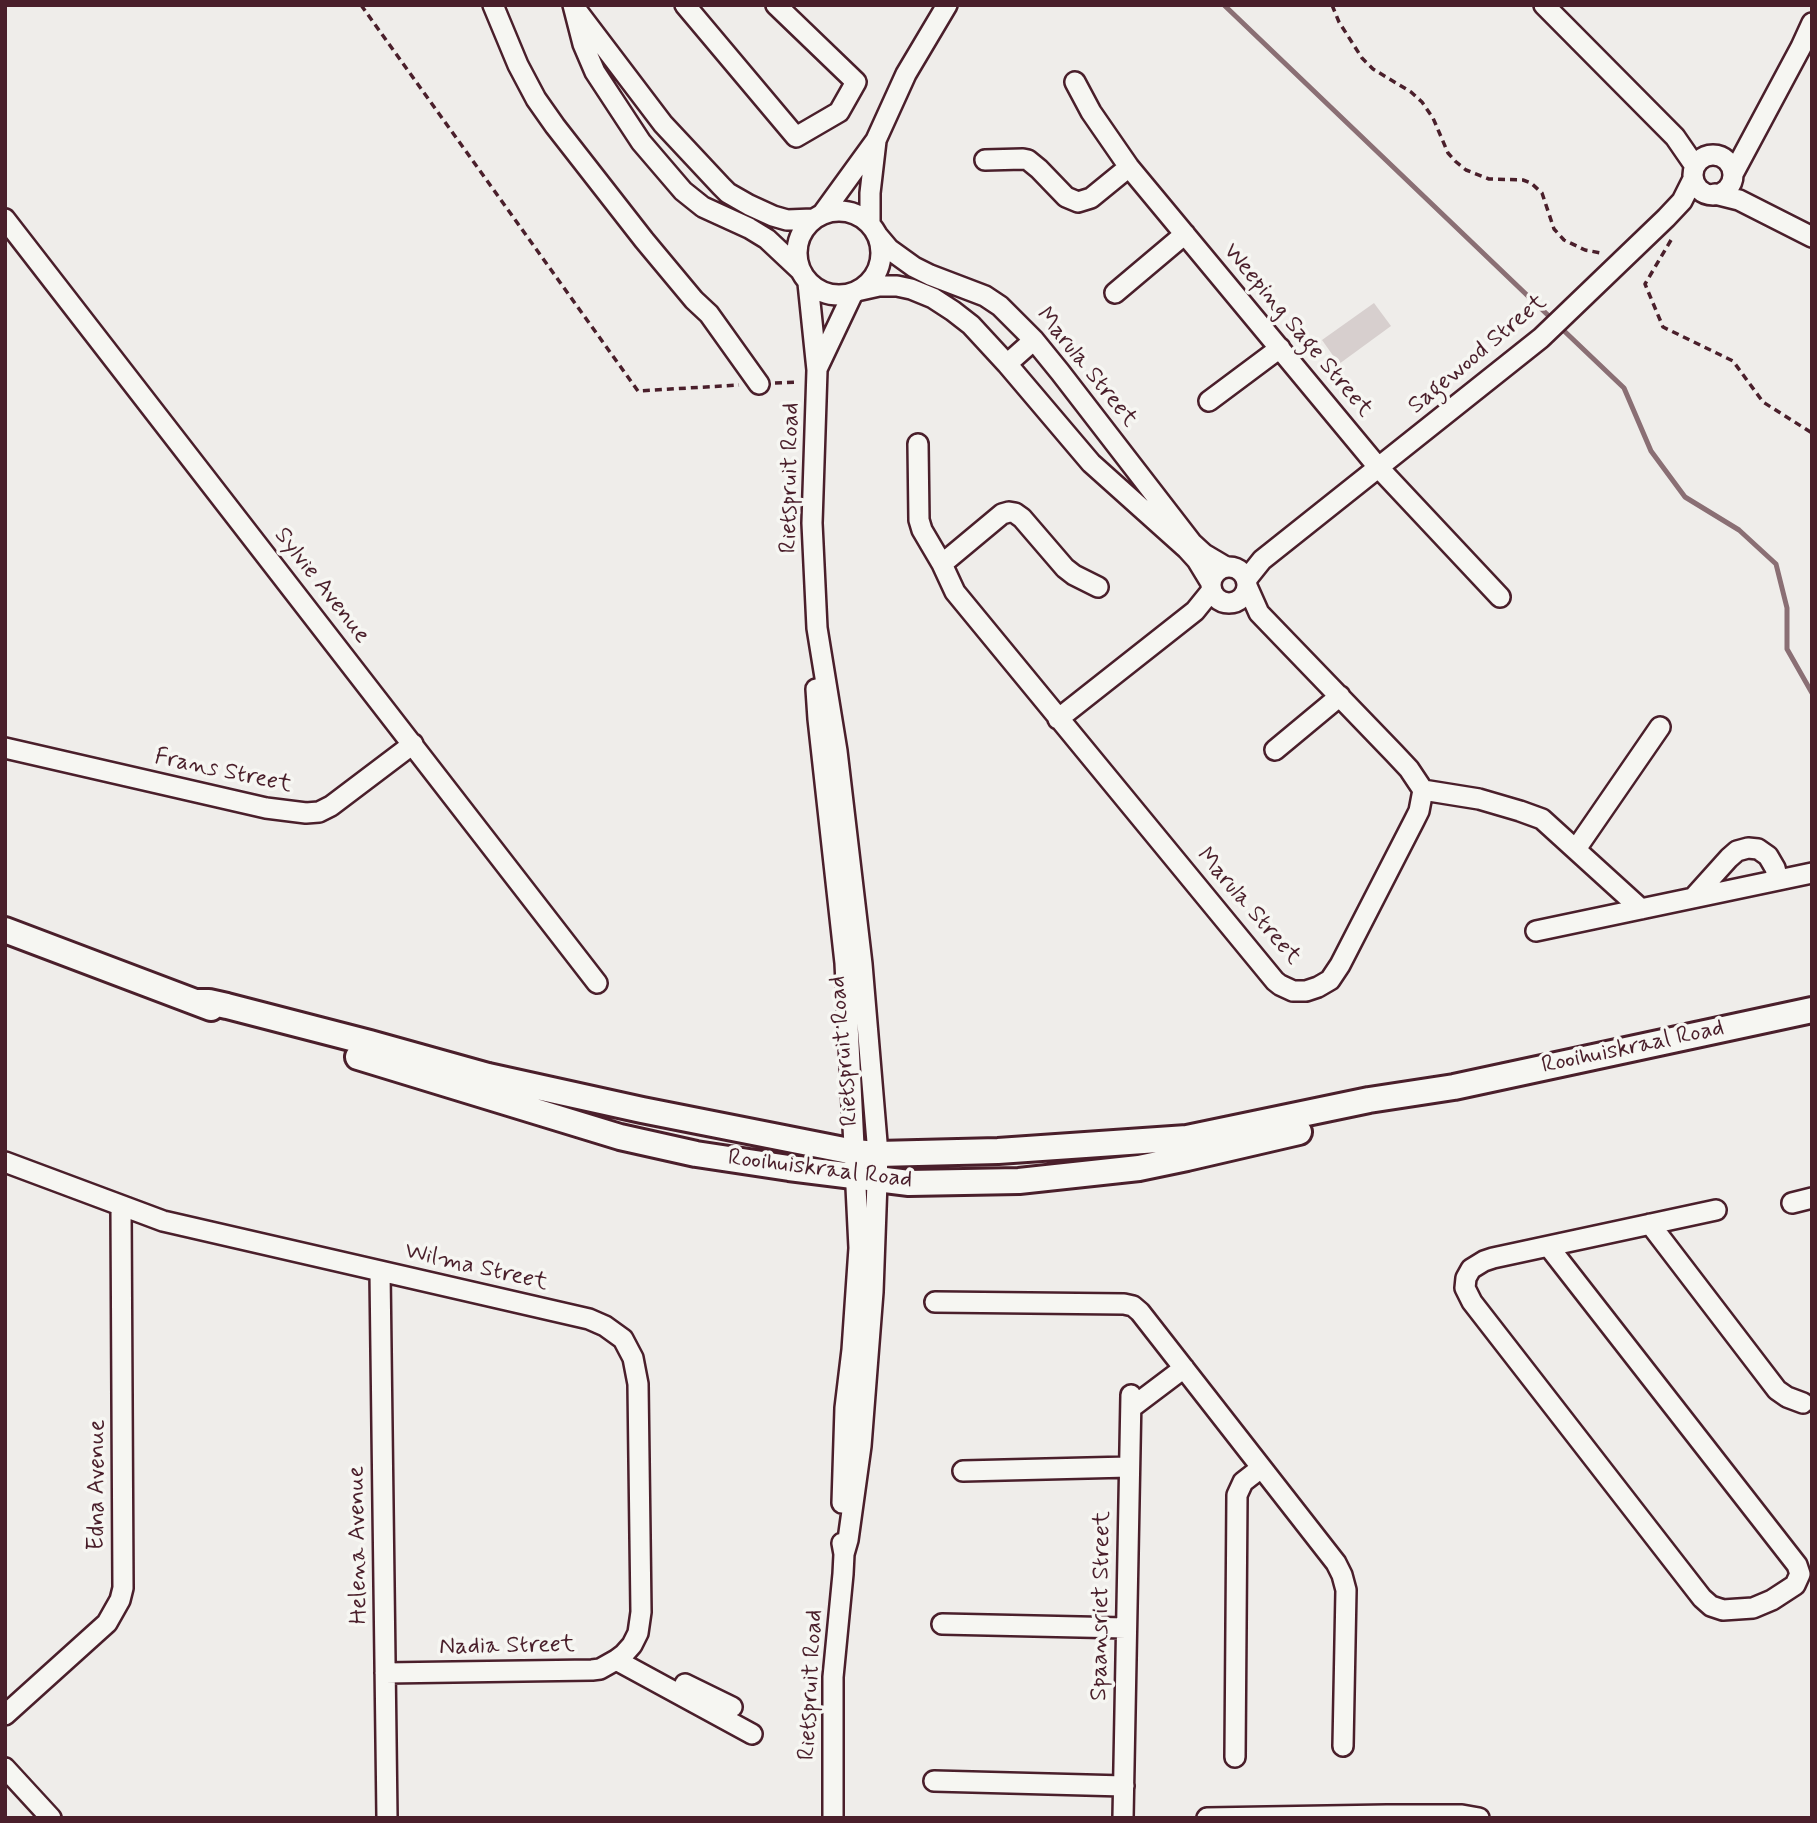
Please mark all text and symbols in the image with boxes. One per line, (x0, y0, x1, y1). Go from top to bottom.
street label: Weeping Sage Street (1216, 238, 1378, 424)
street label: Sagewood Street (1403, 289, 1553, 421)
street label: Marula Street (1029, 302, 1143, 434)
street label: Rietspruit Road (775, 402, 807, 554)
street label: Sylvie Avenue (267, 522, 375, 650)
street label: Frans Street (152, 743, 294, 801)
street label: Marula Street (1189, 843, 1307, 971)
street label: Rietspruit Road (824, 975, 866, 1127)
street label: Rooihuiskraal Road (1539, 1015, 1727, 1081)
street label: Rooihuiskraal Road (726, 1144, 914, 1196)
street label: Wilma Street (402, 1238, 550, 1298)
street label: Edna Avenue (84, 1419, 112, 1551)
street label: Helena Avenue (343, 1465, 375, 1625)
street label: Spaansriet Street (1086, 1511, 1118, 1701)
street label: Rietspruit Road (794, 1609, 830, 1761)
street label: Nadia Street (439, 1631, 575, 1663)

